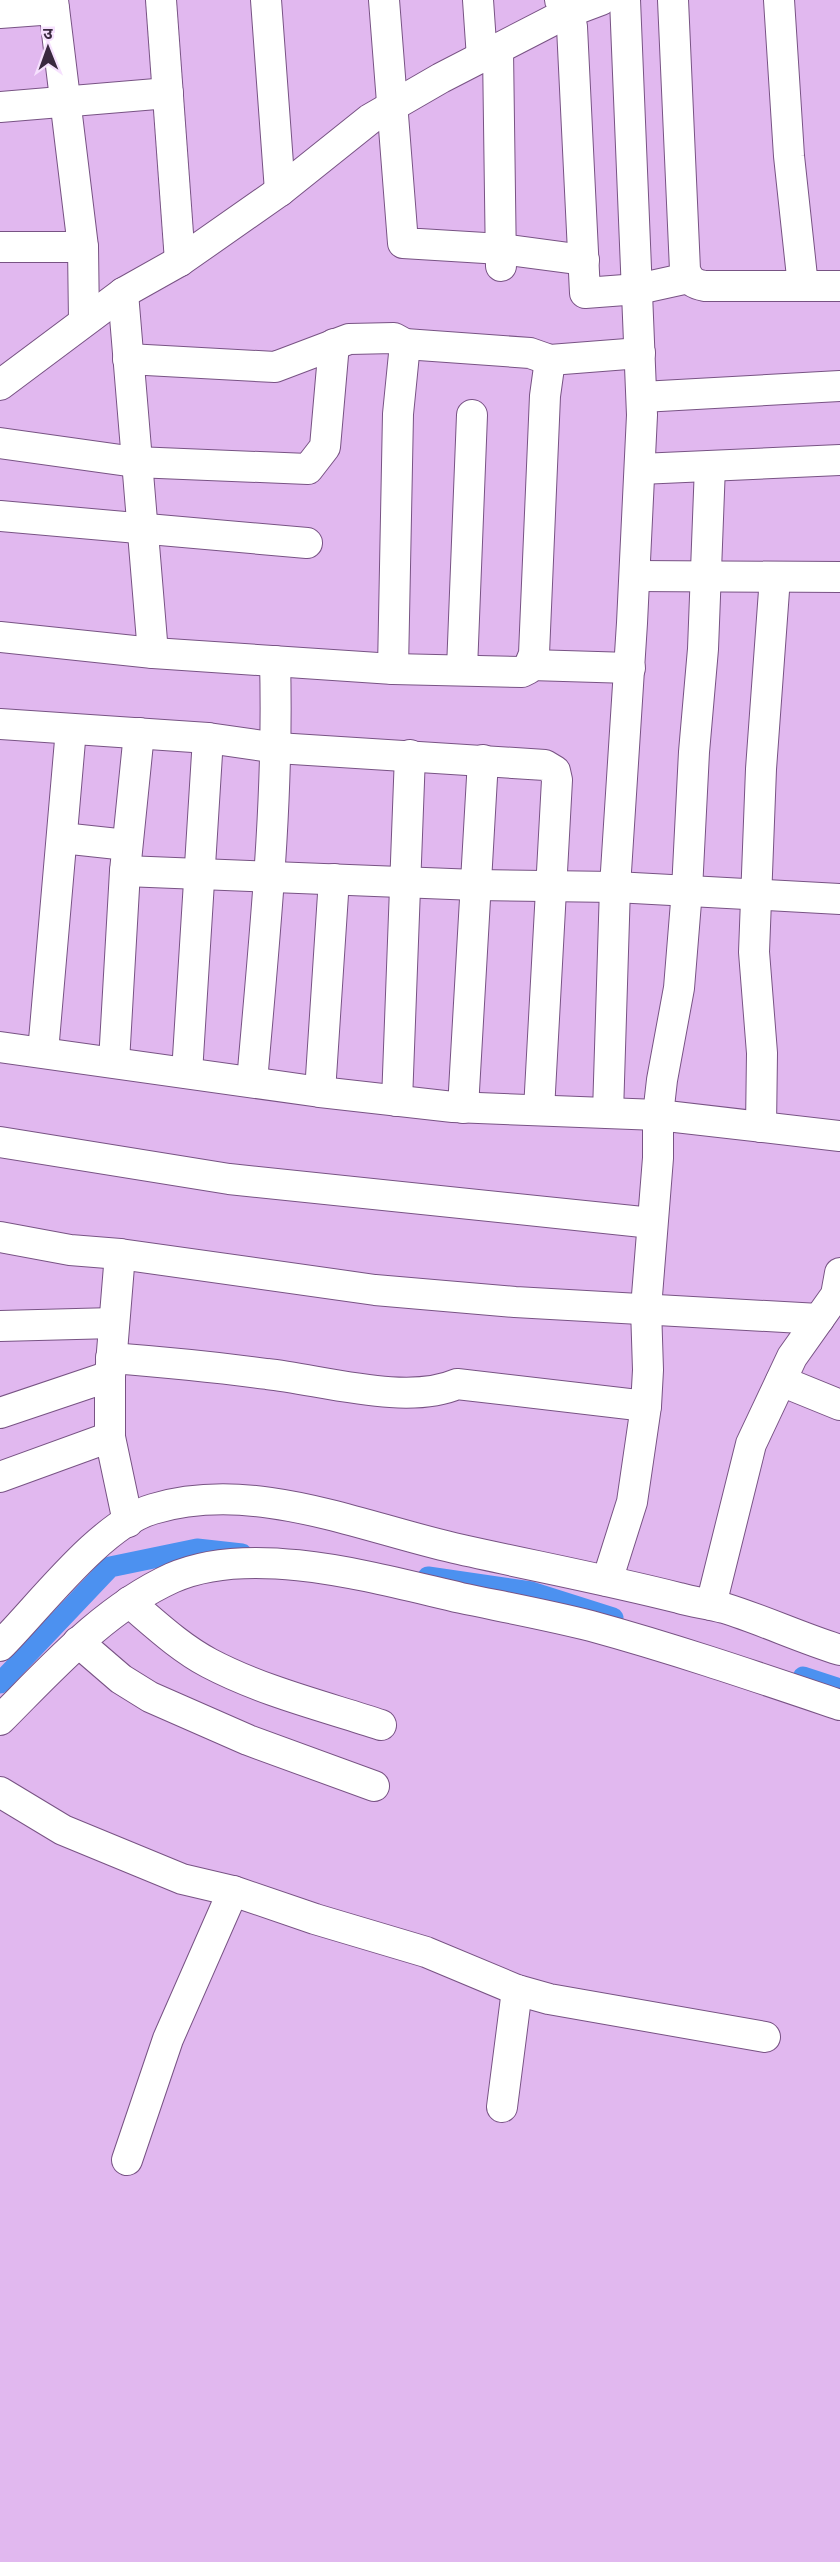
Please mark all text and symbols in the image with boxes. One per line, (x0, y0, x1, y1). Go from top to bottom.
north arrow (18, 18, 78, 78)
text: उ (43, 23, 53, 43)

